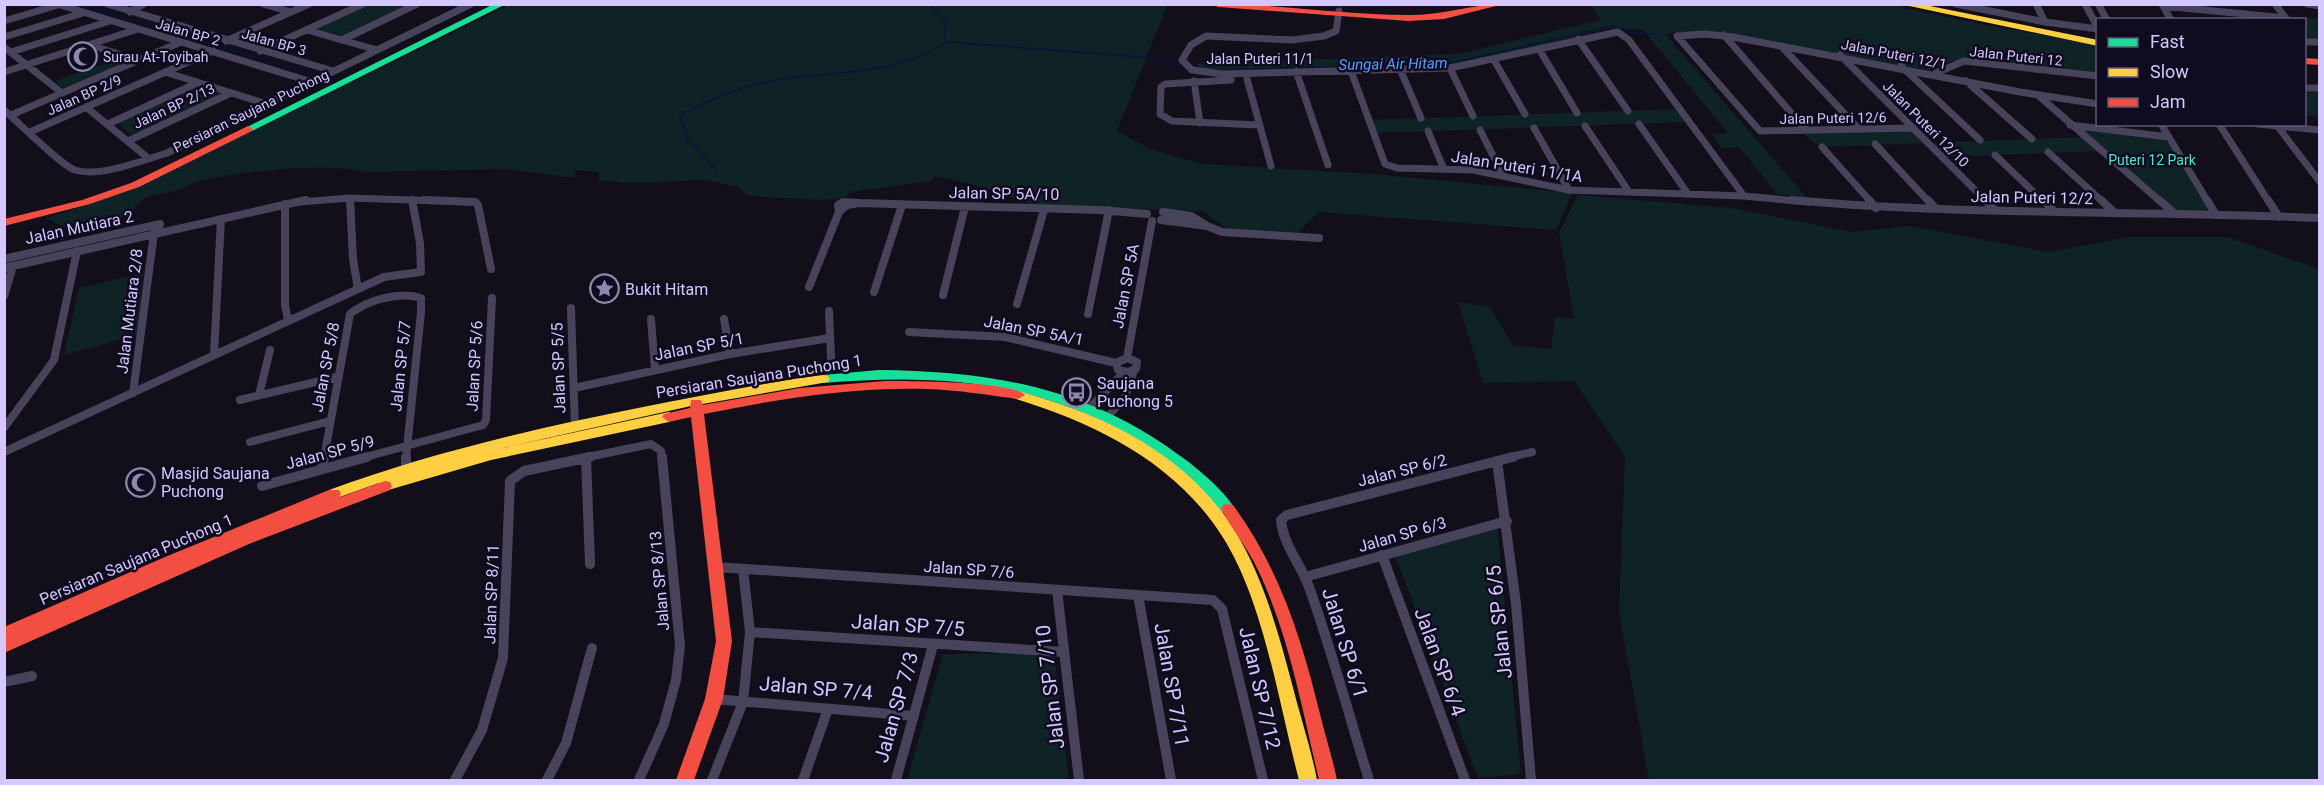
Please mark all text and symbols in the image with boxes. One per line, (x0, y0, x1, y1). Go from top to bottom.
street label: Jalan BP 2 (154, 15, 222, 49)
legend (2096, 18, 2306, 126)
street label: Jalan BP 3 (240, 25, 308, 59)
text: Fast (2150, 31, 2185, 52)
street label: Jalan Puteri 12/1 (1840, 36, 1948, 72)
mosque icon: Surau At-Toyibah (66, 41, 98, 73)
street label: Jalan Puteri 12 (1969, 43, 2063, 69)
place label: Surau At-Toyibah (103, 49, 209, 65)
street label: Jalan Puteri 11/1 (1206, 51, 1314, 67)
water label: Sungai Air Hitam (1338, 54, 1448, 74)
text: Slow (2150, 61, 2189, 82)
street label: Persiaran Saujana Puchong (171, 66, 331, 156)
street label: Jalan BP 2/9 (44, 71, 124, 119)
street label: Jalan Puteri 12/10 (1880, 78, 1972, 170)
street label: Jalan BP 2/13 (131, 80, 217, 132)
text: Jam (2150, 91, 2186, 112)
street label: Jalan Puteri 12/6 (1779, 109, 1887, 127)
street label: Jalan Puteri 11/1A (1450, 147, 1585, 186)
park label: Puteri 12 Park (2108, 152, 2197, 168)
street label: Jalan SP 5A/10 (949, 183, 1059, 204)
street label: Jalan Puteri 12/2 (1971, 187, 2093, 208)
street label: Jalan Mutiara 2 (23, 207, 135, 248)
street label: Jalan SP 5A (1108, 242, 1143, 330)
street label: Jalan Mutiara 2/8 (112, 247, 147, 375)
place icon: Bukit Hitam (588, 273, 620, 305)
place label: Bukit Hitam (625, 280, 708, 299)
street label: Jalan SP 5A/1 (982, 311, 1086, 350)
street label: Jalan SP 5/7 (386, 320, 415, 412)
street label: Jalan SP 5/6 (463, 320, 486, 412)
street label: Jalan SP 5/8 (307, 321, 344, 414)
street label: Jalan SP 5/5 (547, 322, 570, 414)
street label: Jalan SP 5/1 (653, 328, 746, 365)
street label: Persiaran Saujana Puchong 1 (655, 351, 863, 402)
place label: Saujana Puchong 5 (1097, 374, 1173, 411)
bus stop icon: Saujana Puchong 5 (1060, 376, 1092, 408)
street label: Jalan SP 5/9 (284, 432, 377, 473)
street label: Jalan SP 6/2 (1356, 450, 1449, 491)
place label: Masjid Saujana Puchong (161, 464, 270, 501)
mosque icon: Masjid Saujana Puchong (124, 466, 156, 498)
street label: Persiaran Saujana Puchong 1 (37, 510, 236, 609)
street label: Jalan SP 6/3 (1356, 513, 1449, 556)
street label: Jalan SP 8/13 (646, 530, 673, 632)
street label: Jalan SP 8/11 (480, 544, 503, 644)
street label: Jalan SP 7/6 (923, 557, 1015, 582)
street label: Jalan SP 6/5 (1481, 564, 1517, 680)
street label: Jalan SP 6/1 (1317, 585, 1373, 701)
street label: Jalan SP 6/4 (1409, 604, 1471, 720)
street label: Jalan SP 7/5 (850, 609, 966, 641)
street label: Jalan SP 7/11 (1149, 621, 1195, 749)
street label: Jalan SP 7/10 (1030, 623, 1070, 751)
street label: Jalan SP 7/12 (1234, 624, 1286, 752)
street label: Jalan SP 7/3 (869, 649, 923, 765)
street label: Jalan SP 7/4 (758, 671, 874, 705)

